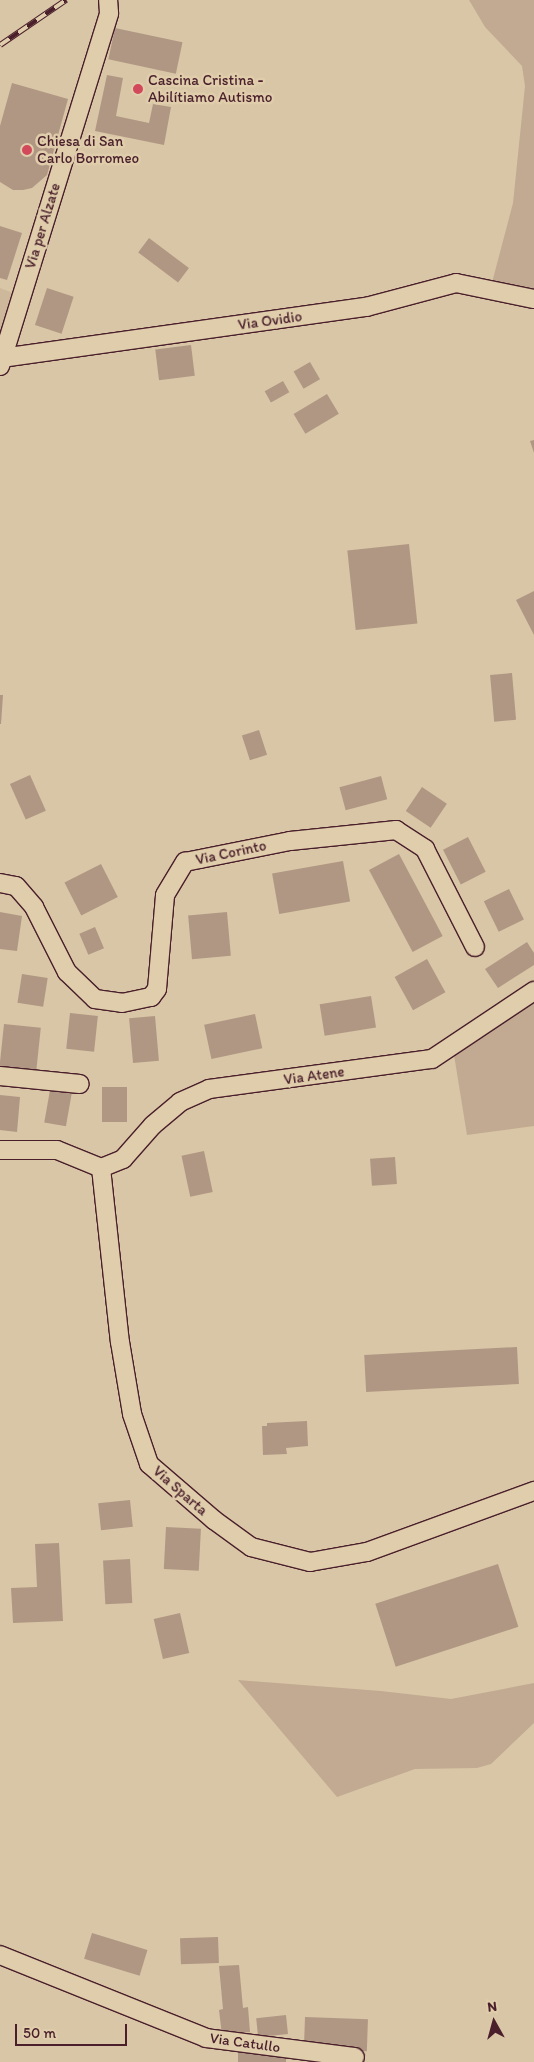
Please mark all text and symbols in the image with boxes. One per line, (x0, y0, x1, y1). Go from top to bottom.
place label: Cascina Cristina - Abilítiamo Autismo (148, 71, 272, 106)
marker: Cascina Cristina - Abilítiamo Autismo (132, 83, 144, 95)
place label: Chiesa di San Carlo Borromeo (37, 132, 140, 167)
marker: Chiesa di San Carlo Borromeo (21, 144, 33, 156)
street label: Via per Alzate (21, 181, 65, 271)
street label: Via Ovidio (237, 308, 303, 334)
street label: Via Corinto (194, 837, 268, 869)
street label: Via Atene (283, 1063, 345, 1089)
street label: Via Sparta (149, 1462, 211, 1520)
north arrow (469, 1997, 519, 2047)
text: N (486, 1998, 498, 2016)
scale bar (18, 2014, 130, 2046)
text: 50 m (23, 2024, 56, 2042)
street label: Via Catullo (209, 2029, 281, 2057)

